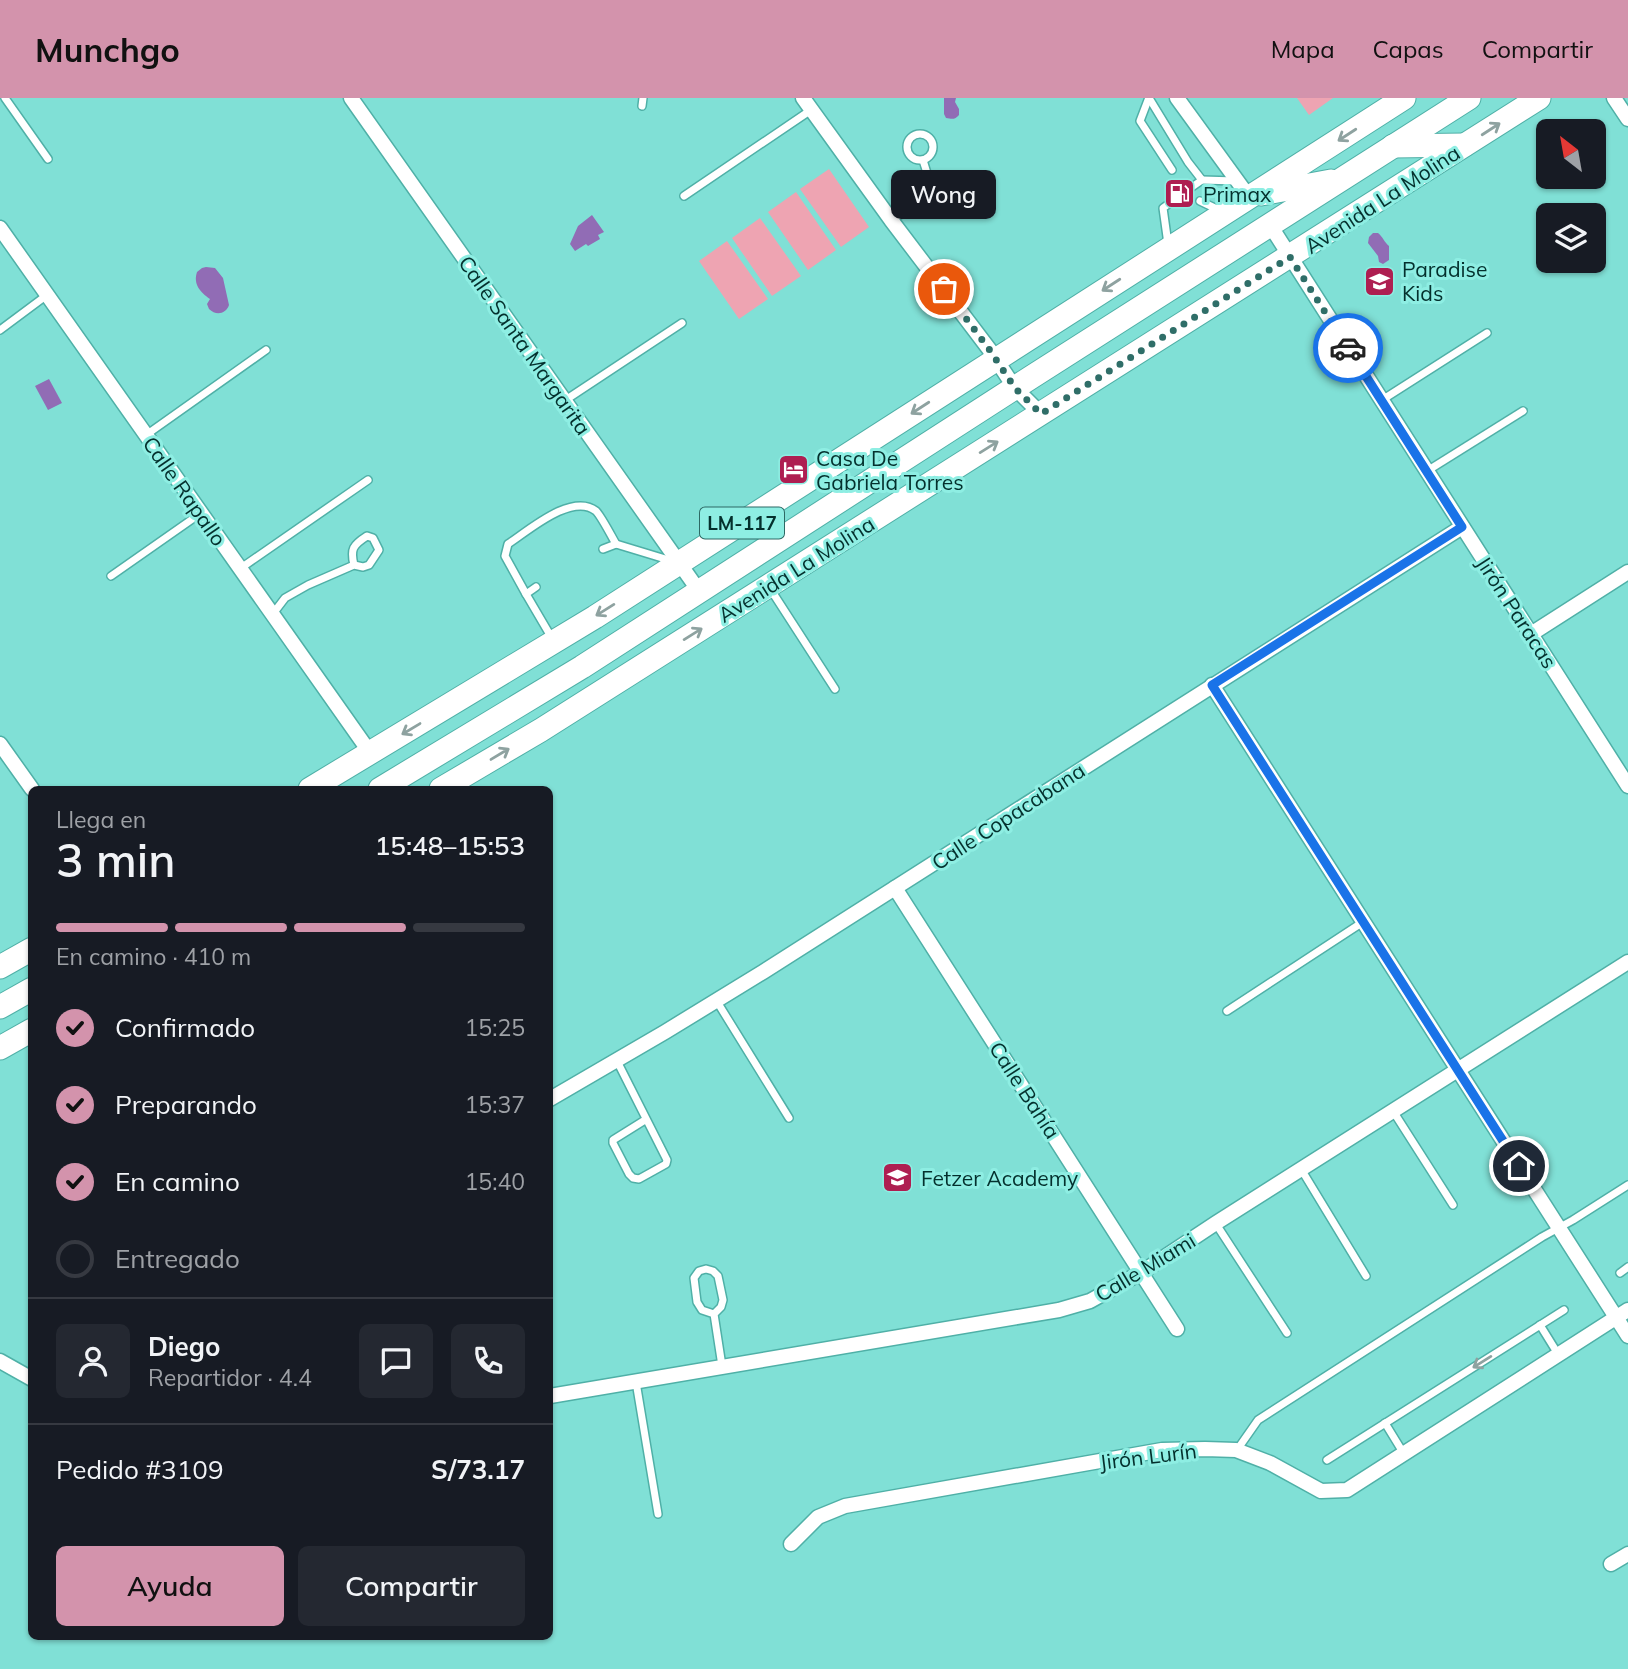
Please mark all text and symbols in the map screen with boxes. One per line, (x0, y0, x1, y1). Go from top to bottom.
text: Munchgo (35, 29, 180, 70)
text: Mapa (1271, 34, 1335, 64)
text: Capas (1373, 34, 1444, 64)
text: Compartir (1482, 34, 1593, 64)
north arrow (1536, 119, 1606, 189)
map controls (1536, 119, 1606, 273)
one-way arrow (1481, 121, 1500, 136)
one-way arrow (1337, 128, 1357, 142)
street label: Avenida La Molina (1300, 139, 1464, 259)
callout: Wong (892, 170, 996, 219)
fuel station icon: Primax (1163, 177, 1197, 211)
text: Wong (911, 180, 976, 209)
place label: Primax (1203, 181, 1271, 207)
button: layers (1536, 203, 1606, 273)
street label: Calle Santa Margarita (453, 250, 597, 440)
place label: Paradise Kids (1402, 256, 1487, 306)
pin (914, 259, 974, 319)
school or university icon: Paradise Kids (1362, 264, 1396, 298)
icon: bag (925, 270, 963, 308)
one-way arrow (1102, 278, 1122, 292)
courier (1313, 313, 1383, 383)
icon: car (1329, 329, 1367, 367)
one-way arrow (911, 401, 930, 415)
street label: Calle Rapallo (138, 431, 232, 551)
one-way arrow (978, 440, 998, 454)
place label: Casa De Gabriela Torres (816, 445, 964, 495)
hotel icon: Casa De Gabriela Torres (776, 453, 810, 487)
road number: LM-117 (700, 508, 784, 538)
street label: Avenida La Molina (713, 510, 879, 628)
street label: Jirón Paracas (1471, 551, 1563, 673)
one-way arrow (596, 603, 615, 618)
one-way arrow (682, 627, 702, 641)
one-way arrow (402, 723, 422, 737)
one-way arrow (489, 747, 509, 761)
street label: Calle Copacabana (927, 757, 1089, 875)
text: Llega en (56, 805, 146, 834)
text: 15:48–15:53 (375, 829, 525, 862)
text: 3 min (56, 831, 175, 889)
text: En camino · 410 m (56, 942, 251, 971)
icon: check (56, 1009, 94, 1047)
text: Confirmado (115, 1011, 255, 1044)
text: 15:25 (465, 1013, 525, 1042)
street label: Calle Bahía (984, 1037, 1066, 1143)
icon: check (56, 1086, 94, 1124)
text: Preparando (115, 1088, 257, 1121)
text: 15:37 (465, 1090, 525, 1119)
pin (1489, 1136, 1549, 1196)
icon: home (1500, 1147, 1538, 1185)
school or university icon: Fetzer Academy (881, 1161, 915, 1195)
icon: check (56, 1163, 94, 1201)
text: En camino (115, 1165, 240, 1198)
place label: Fetzer Academy (921, 1165, 1078, 1191)
text: 15:40 (465, 1167, 525, 1196)
street label: Calle Miami (1090, 1227, 1200, 1307)
text: Entregado (115, 1242, 240, 1275)
button: person (56, 1324, 130, 1398)
button: chat (359, 1324, 433, 1398)
button: phone (451, 1324, 525, 1398)
text: Diego (148, 1330, 220, 1363)
one-way arrow (1473, 1355, 1493, 1369)
text: Repartidor · 4.4 (148, 1363, 312, 1392)
street label: Jirón Lurín (1098, 1437, 1198, 1475)
text: Pedido #3109 (56, 1453, 224, 1486)
text: S/73.17 (431, 1453, 525, 1486)
button: Ayuda (56, 1546, 284, 1626)
button: Compartir (298, 1546, 525, 1626)

